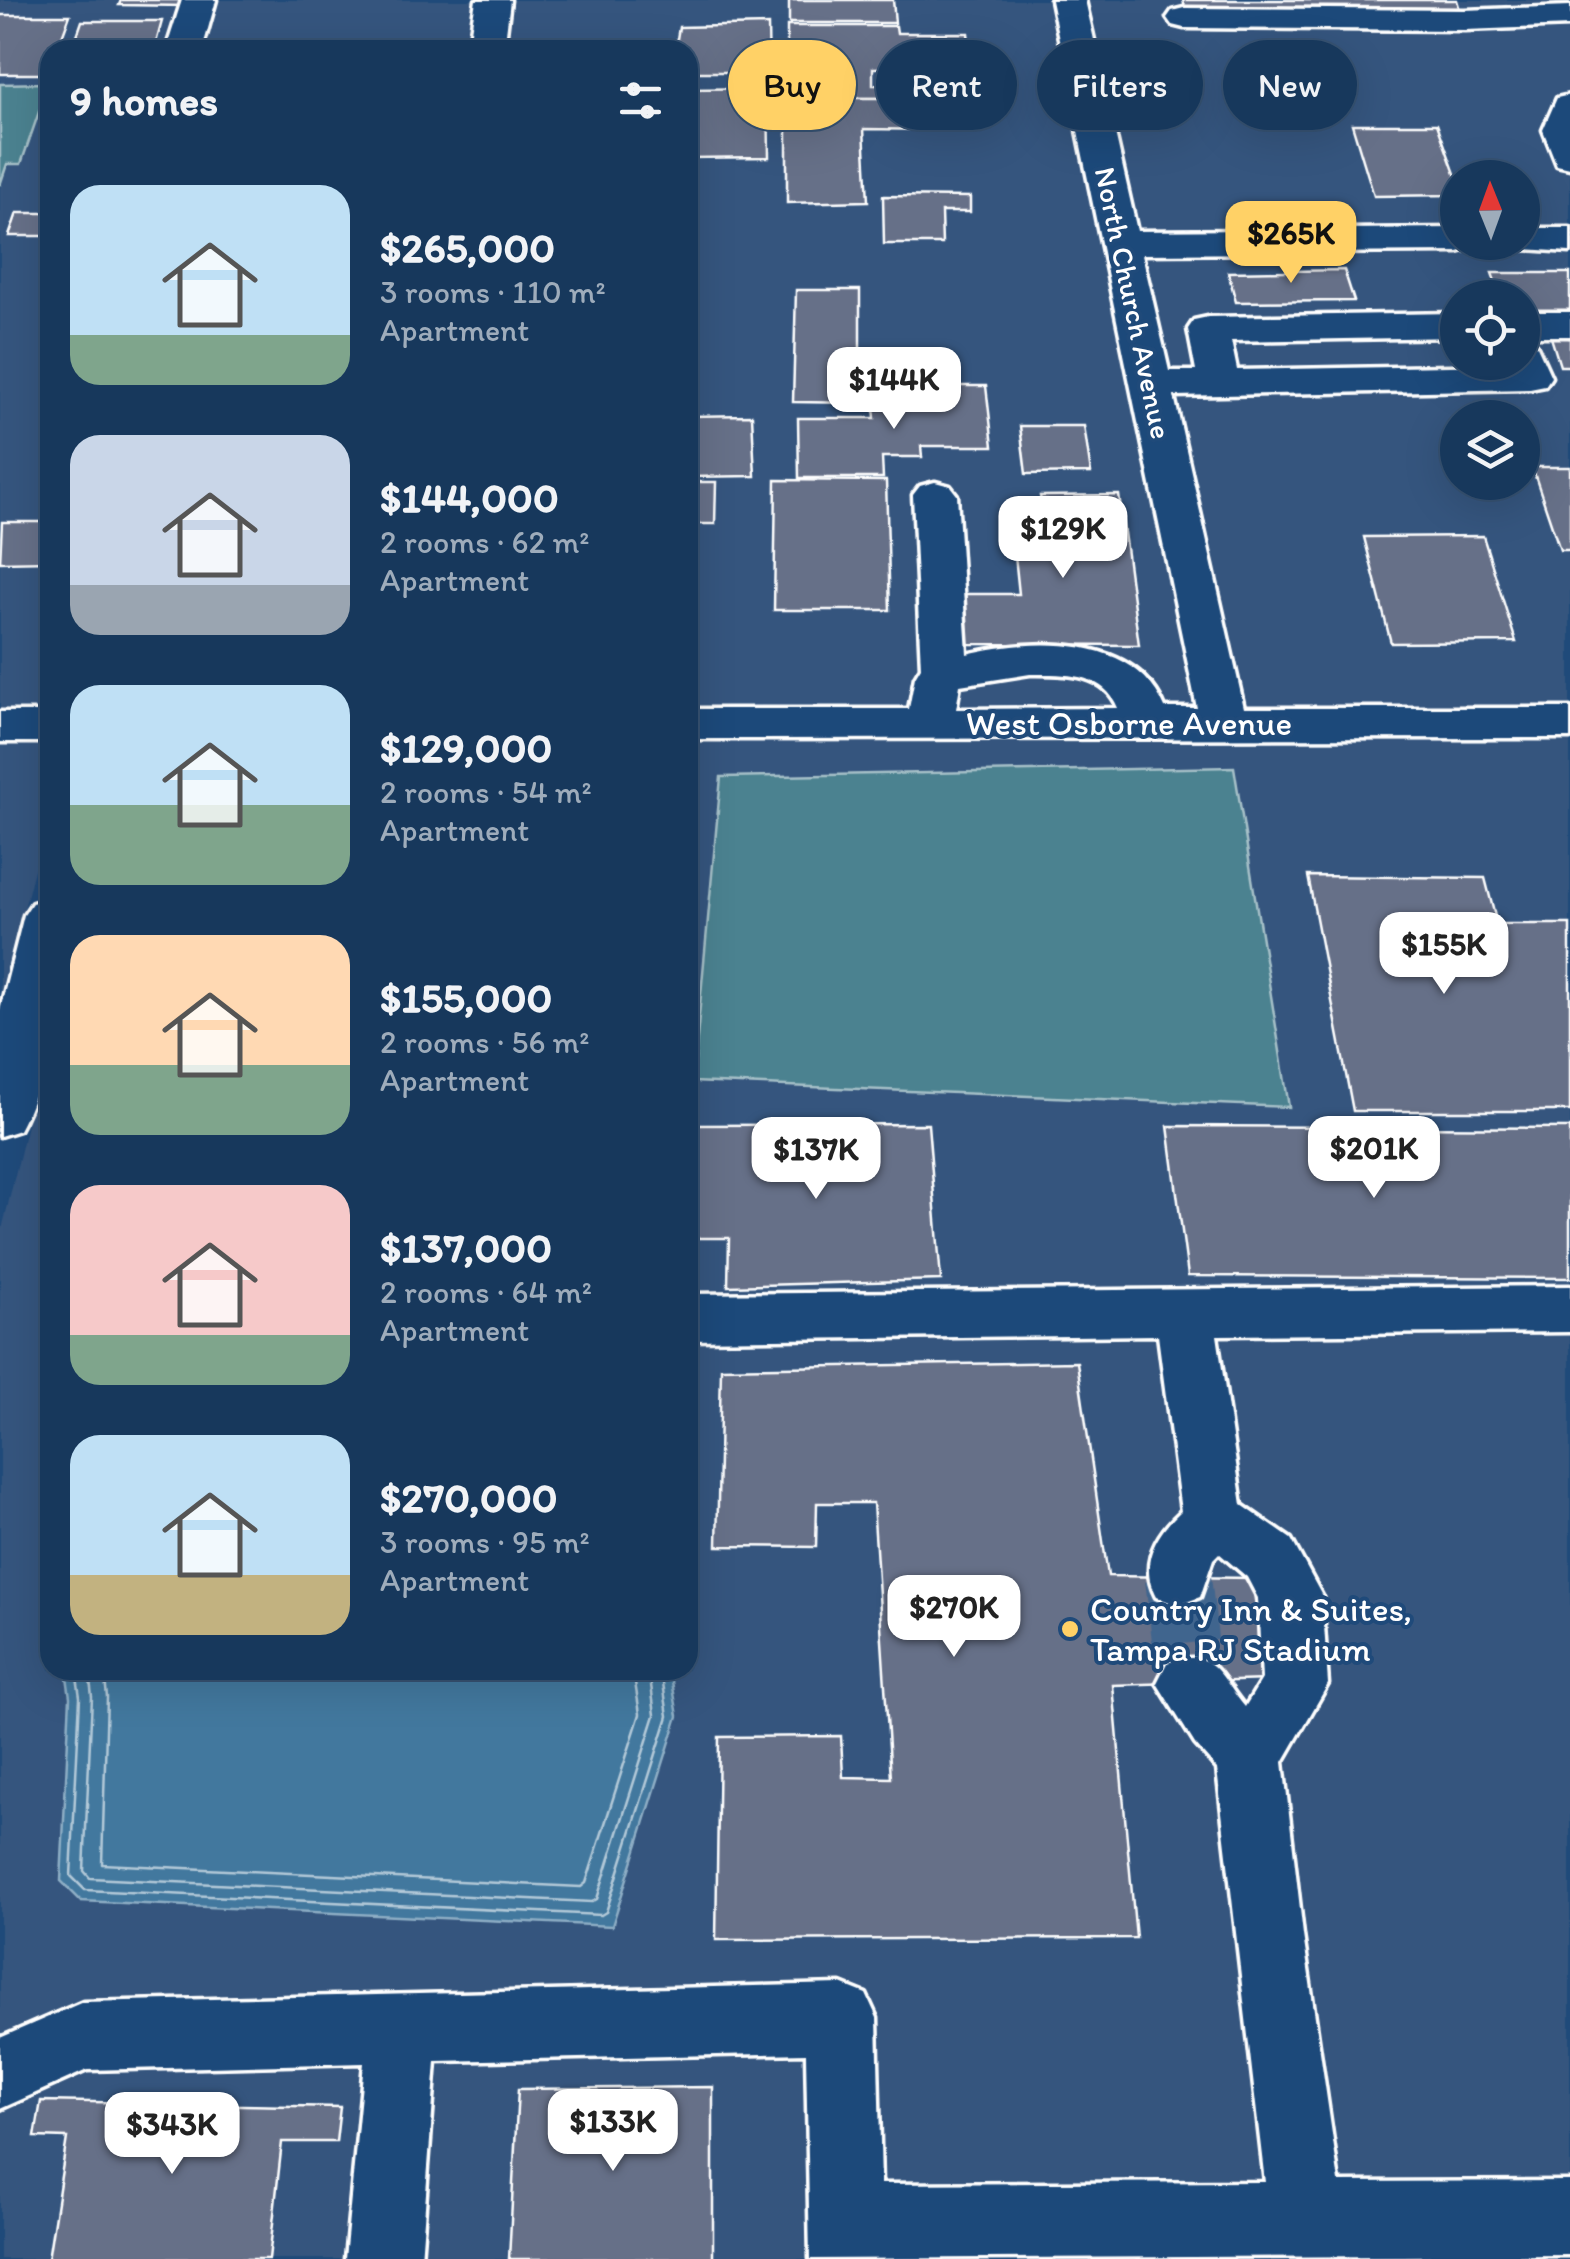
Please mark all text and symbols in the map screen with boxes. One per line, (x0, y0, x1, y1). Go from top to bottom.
chip: Buy (728, 40, 856, 130)
chip: Rent (876, 40, 1017, 130)
chip: Filters (1037, 40, 1203, 130)
chip: New (1223, 40, 1357, 130)
icon: filters (613, 73, 668, 128)
text: 9 homes (70, 75, 218, 126)
north arrow (1440, 160, 1540, 260)
map controls (1440, 160, 1540, 500)
street label: North Church Avenue (1087, 164, 1180, 442)
pin: $265K (1221, 201, 1361, 286)
text: $265K (1247, 214, 1335, 252)
text: $265,000 (380, 222, 555, 273)
icon: home (150, 225, 270, 345)
text: 3 rooms · 110 m² (380, 273, 606, 311)
button: locate (1440, 280, 1540, 380)
text: Apartment (380, 311, 529, 349)
pin: $144K (824, 347, 964, 432)
text: $144K (849, 360, 939, 398)
button: layers (1440, 400, 1540, 500)
text: $144,000 (380, 472, 559, 523)
icon: home (150, 475, 270, 595)
pin: $129K (993, 496, 1133, 581)
text: $129K (1020, 509, 1106, 547)
text: 2 rooms · 62 m² (380, 523, 589, 561)
text: Apartment (380, 561, 529, 599)
street label: West Osborne Avenue (966, 702, 1292, 744)
text: $129,000 (380, 722, 552, 773)
icon: home (150, 725, 270, 845)
text: 2 rooms · 54 m² (380, 773, 592, 811)
text: Apartment (380, 811, 529, 849)
pin: $155K (1374, 912, 1514, 997)
text: $155K (1401, 925, 1487, 963)
text: $155,000 (380, 972, 552, 1023)
icon: home (150, 975, 270, 1095)
text: 2 rooms · 56 m² (380, 1023, 589, 1061)
text: Apartment (380, 1061, 529, 1099)
pin: $201K (1304, 1116, 1444, 1201)
pin: $137K (746, 1117, 886, 1202)
text: $201K (1330, 1129, 1418, 1167)
text: $137K (774, 1130, 858, 1168)
text: $137,000 (380, 1222, 552, 1273)
icon: home (150, 1225, 270, 1345)
text: 2 rooms · 64 m² (380, 1273, 592, 1311)
text: Apartment (380, 1311, 529, 1349)
text: $270,000 (380, 1472, 558, 1523)
icon: home (150, 1475, 270, 1595)
text: 3 rooms · 95 m² (380, 1523, 590, 1561)
text: Apartment (380, 1561, 529, 1599)
pin: $270K (884, 1575, 1024, 1660)
text: $270K (909, 1588, 999, 1626)
place label: Country Inn & Suites, Tampa RJ Stadium (1090, 1588, 1412, 1670)
marker: Country Inn & Suites, Tampa RJ Stadium (1059, 1618, 1081, 1640)
pin: $133K (543, 2089, 683, 2174)
pin: $343K (102, 2092, 242, 2177)
text: $133K (570, 2102, 656, 2140)
text: $343K (127, 2105, 217, 2143)

